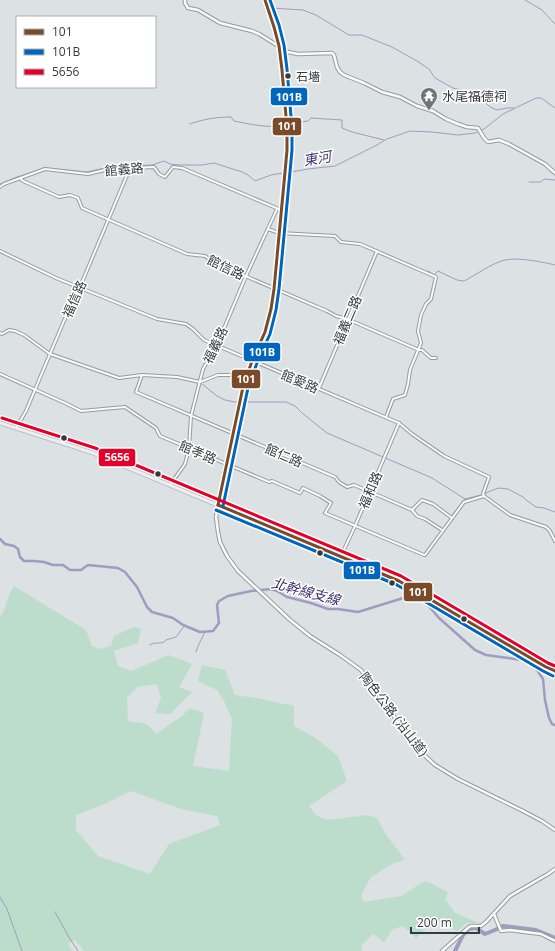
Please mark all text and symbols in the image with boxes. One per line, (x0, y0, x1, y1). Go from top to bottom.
legend (16, 16, 156, 88)
text: 101 (52, 23, 73, 40)
text: 101B (52, 43, 81, 60)
text: 5656 (52, 63, 80, 80)
place label: 石墻 (296, 68, 320, 85)
marker: 石墻 (283, 71, 293, 81)
temple icon: 水尾福德祠 (419, 86, 439, 111)
line badge: 101B (270, 87, 308, 106)
place label: 水尾福德祠 (442, 87, 507, 105)
text: 101B (276, 89, 302, 104)
line badge: 101 (272, 117, 302, 136)
text: 101 (278, 118, 296, 133)
water label: 東河 (302, 146, 335, 170)
street label: 館義路 (104, 158, 144, 180)
street label: 館信路 (205, 250, 247, 284)
street label: 福信路 (58, 278, 90, 320)
street label: 福義二路 (329, 293, 365, 347)
street label: 福義路 (198, 324, 232, 366)
line badge: 101B (243, 342, 281, 362)
text: 101B (249, 344, 275, 359)
street label: 館愛路 (279, 365, 321, 397)
line badge: 101 (231, 369, 261, 389)
text: 101 (237, 371, 255, 386)
unlabelled marker (59, 433, 69, 443)
street label: 館孝路 (177, 436, 219, 468)
street label: 館仁路 (263, 439, 305, 471)
line badge: 5656 (98, 448, 136, 467)
text: 5656 (104, 449, 130, 464)
unlabelled marker (153, 469, 163, 479)
street label: 福和路 (354, 469, 386, 511)
unlabelled marker (315, 548, 325, 558)
line badge: 101B (343, 561, 381, 580)
text: 101B (349, 562, 375, 577)
water label: 北幹線支線 (270, 573, 344, 610)
unlabelled marker (387, 578, 397, 588)
line badge: 101 (403, 582, 433, 602)
text: 101 (409, 584, 427, 599)
unlabelled marker (459, 614, 469, 624)
street label: 陶色公路 (沿山道) (355, 668, 433, 760)
scale bar (411, 909, 479, 935)
text: 200 m (417, 914, 452, 931)

